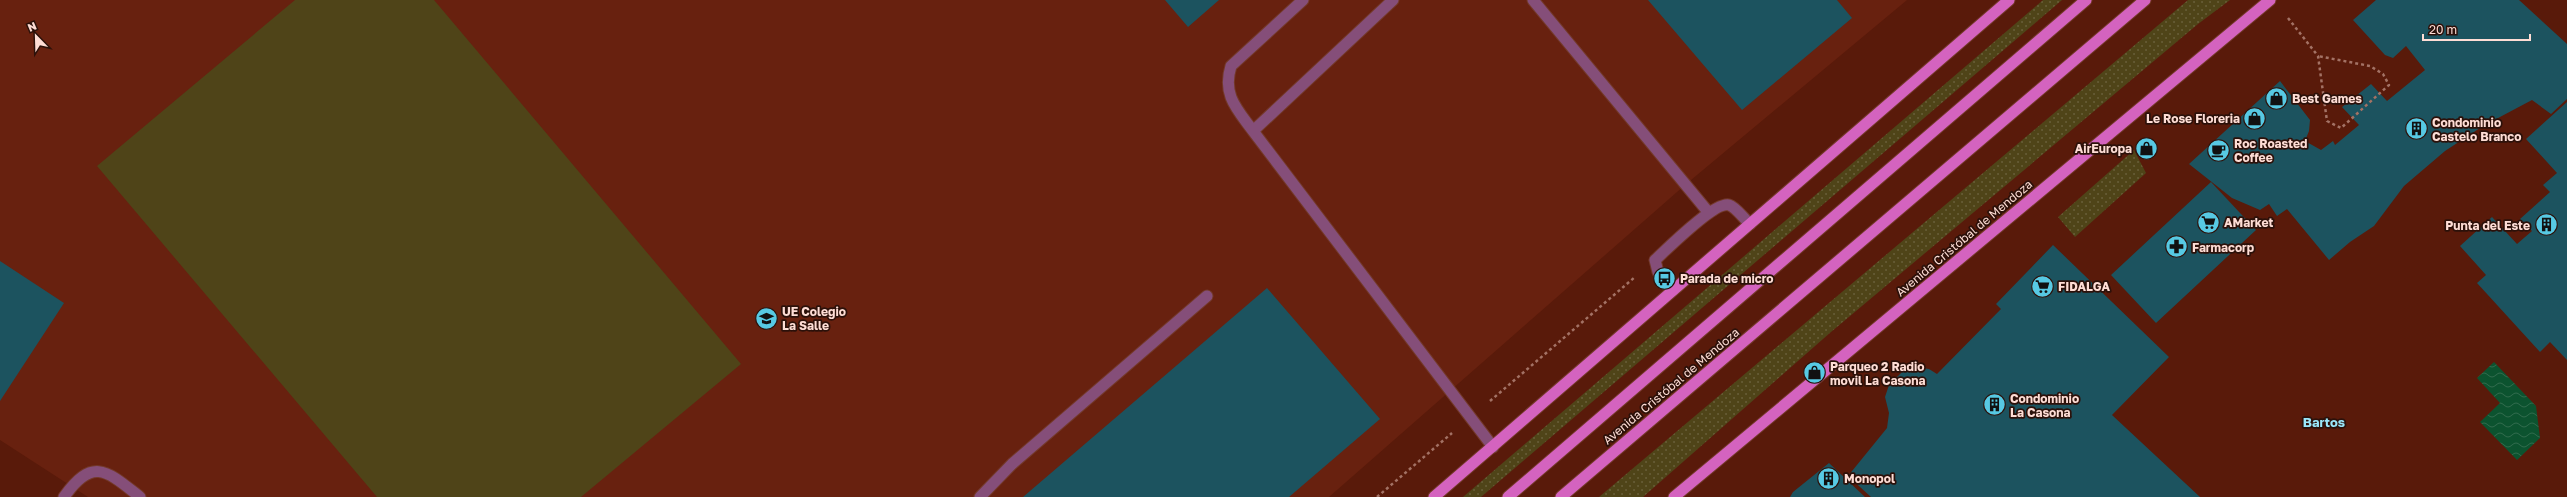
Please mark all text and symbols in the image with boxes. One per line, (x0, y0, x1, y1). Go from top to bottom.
north arrow (16, 16, 56, 56)
scale bar (2423, 16, 2530, 42)
text: N (26, 19, 38, 34)
text: 20 m (2429, 22, 2457, 37)
shop icon: Best Games (2264, 85, 2290, 111)
place label: Best Games (2292, 91, 2362, 106)
shop icon: Le Rose Floreria (2242, 105, 2268, 131)
place label: Le Rose Floreria (2146, 111, 2240, 126)
place label: Condominio Castelo Branco (2432, 115, 2521, 144)
building icon: Condominio Castelo Branco (2404, 116, 2430, 142)
shop icon: AirEuropa (2134, 135, 2160, 161)
place label: Roc Roasted Coffee (2234, 136, 2308, 165)
cafe icon: Roc Roasted Coffee (2205, 137, 2231, 163)
place label: AirEuropa (2075, 141, 2132, 156)
street label: Avenida Cristóbal de Mendoza (1893, 177, 2035, 299)
supermarket icon: AMarket (2196, 209, 2222, 235)
building icon: Punta del Este (2533, 212, 2559, 238)
place label: AMarket (2224, 215, 2274, 230)
place label: Punta del Este (2445, 218, 2530, 233)
pharmacy icon: Farmacorp (2164, 234, 2190, 260)
place label: Farmacorp (2192, 240, 2255, 255)
bus stop icon: Parada de micro (1651, 265, 1677, 291)
place label: Parada de micro (1680, 271, 1773, 286)
supermarket icon: FIDALGA (2029, 273, 2055, 299)
place label: FIDALGA (2058, 279, 2110, 294)
place label: UE Colegio La Salle (782, 304, 846, 333)
school or university icon: UE Colegio La Salle (754, 305, 780, 331)
street label: Avenida Cristóbal de Mendoza (1600, 325, 1742, 447)
place label: Parqueo 2 Radio movil La Casona (1830, 359, 1926, 388)
shop icon: Parqueo 2 Radio movil La Casona (1801, 360, 1827, 386)
place label: Condominio La Casona (2010, 391, 2079, 420)
building icon: Condominio La Casona (1981, 392, 2007, 418)
district label: Bartos (2303, 414, 2345, 430)
building icon: Monopol (1815, 465, 1841, 491)
place label: Monopol (1844, 471, 1895, 486)

